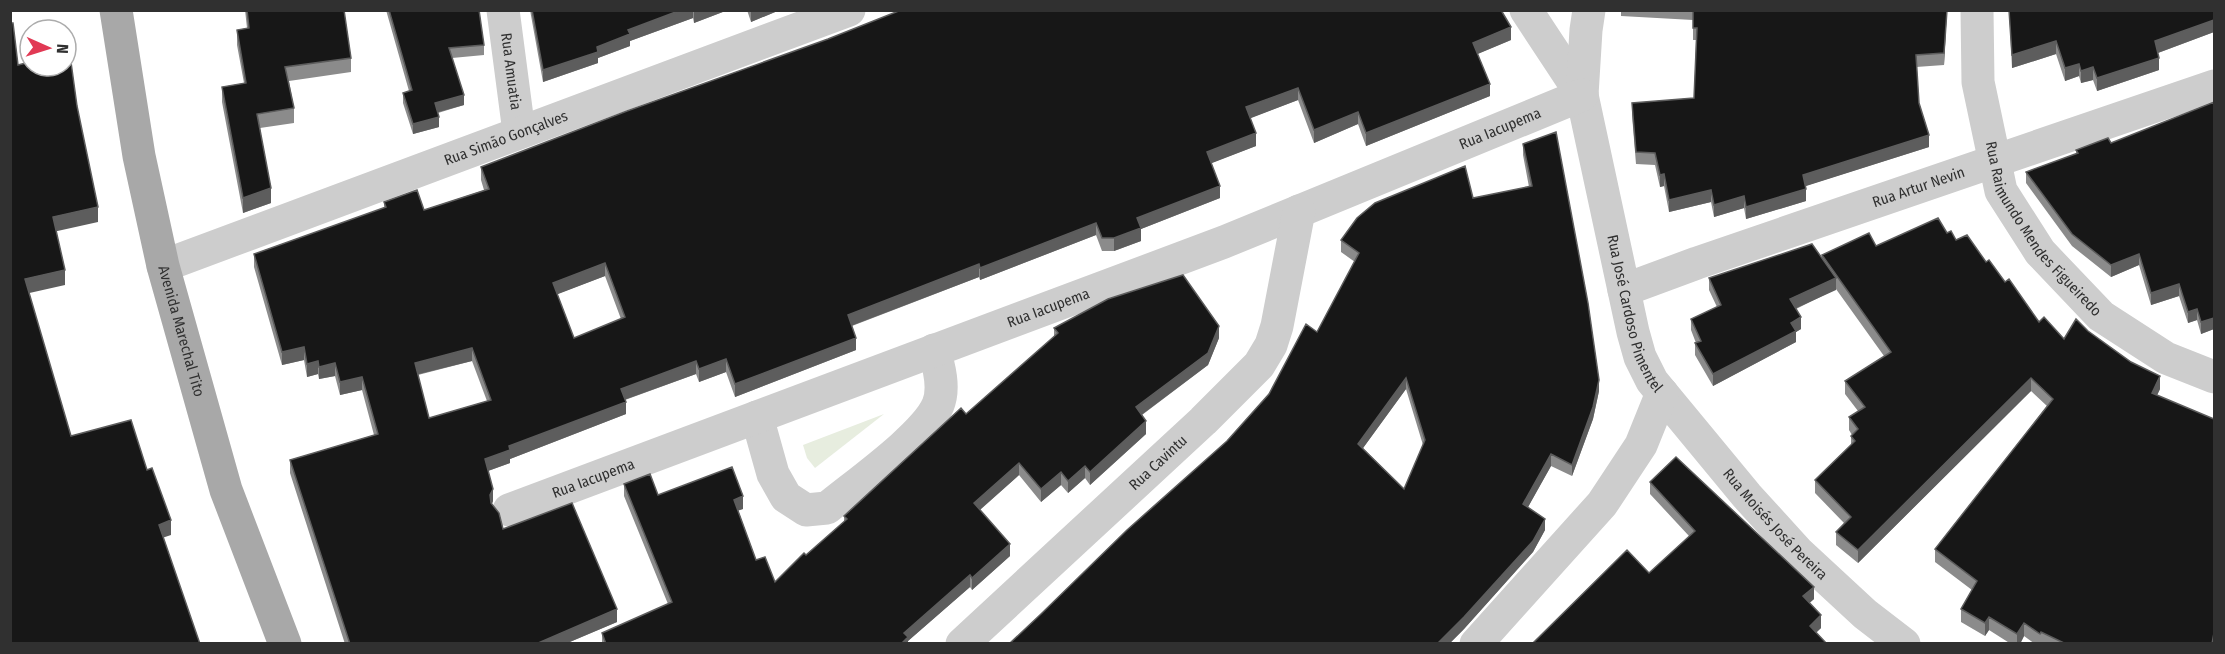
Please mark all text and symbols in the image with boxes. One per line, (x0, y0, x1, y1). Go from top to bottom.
north arrow (18, 18, 78, 78)
street label: Rua Amuatia (497, 32, 525, 111)
text: N (53, 43, 72, 54)
street label: Rua Iacupema (1457, 104, 1544, 153)
street label: Rua Simão Gonçalves (442, 107, 570, 169)
street label: Rua Raimundo Mendes Figueiredo (1982, 140, 2105, 320)
street label: Rua Artur Nevin (1870, 163, 1967, 211)
street label: Rua José Cardoso Pimentel (1603, 233, 1667, 396)
street label: Avenida Marechal Tito (154, 264, 208, 399)
street label: Rua Iacupema (1005, 284, 1092, 331)
street label: Rua Cavintu (1125, 431, 1191, 494)
street label: Rua Iacupema (550, 455, 637, 502)
street label: Rua Moisés José Pereira (1719, 465, 1831, 584)

